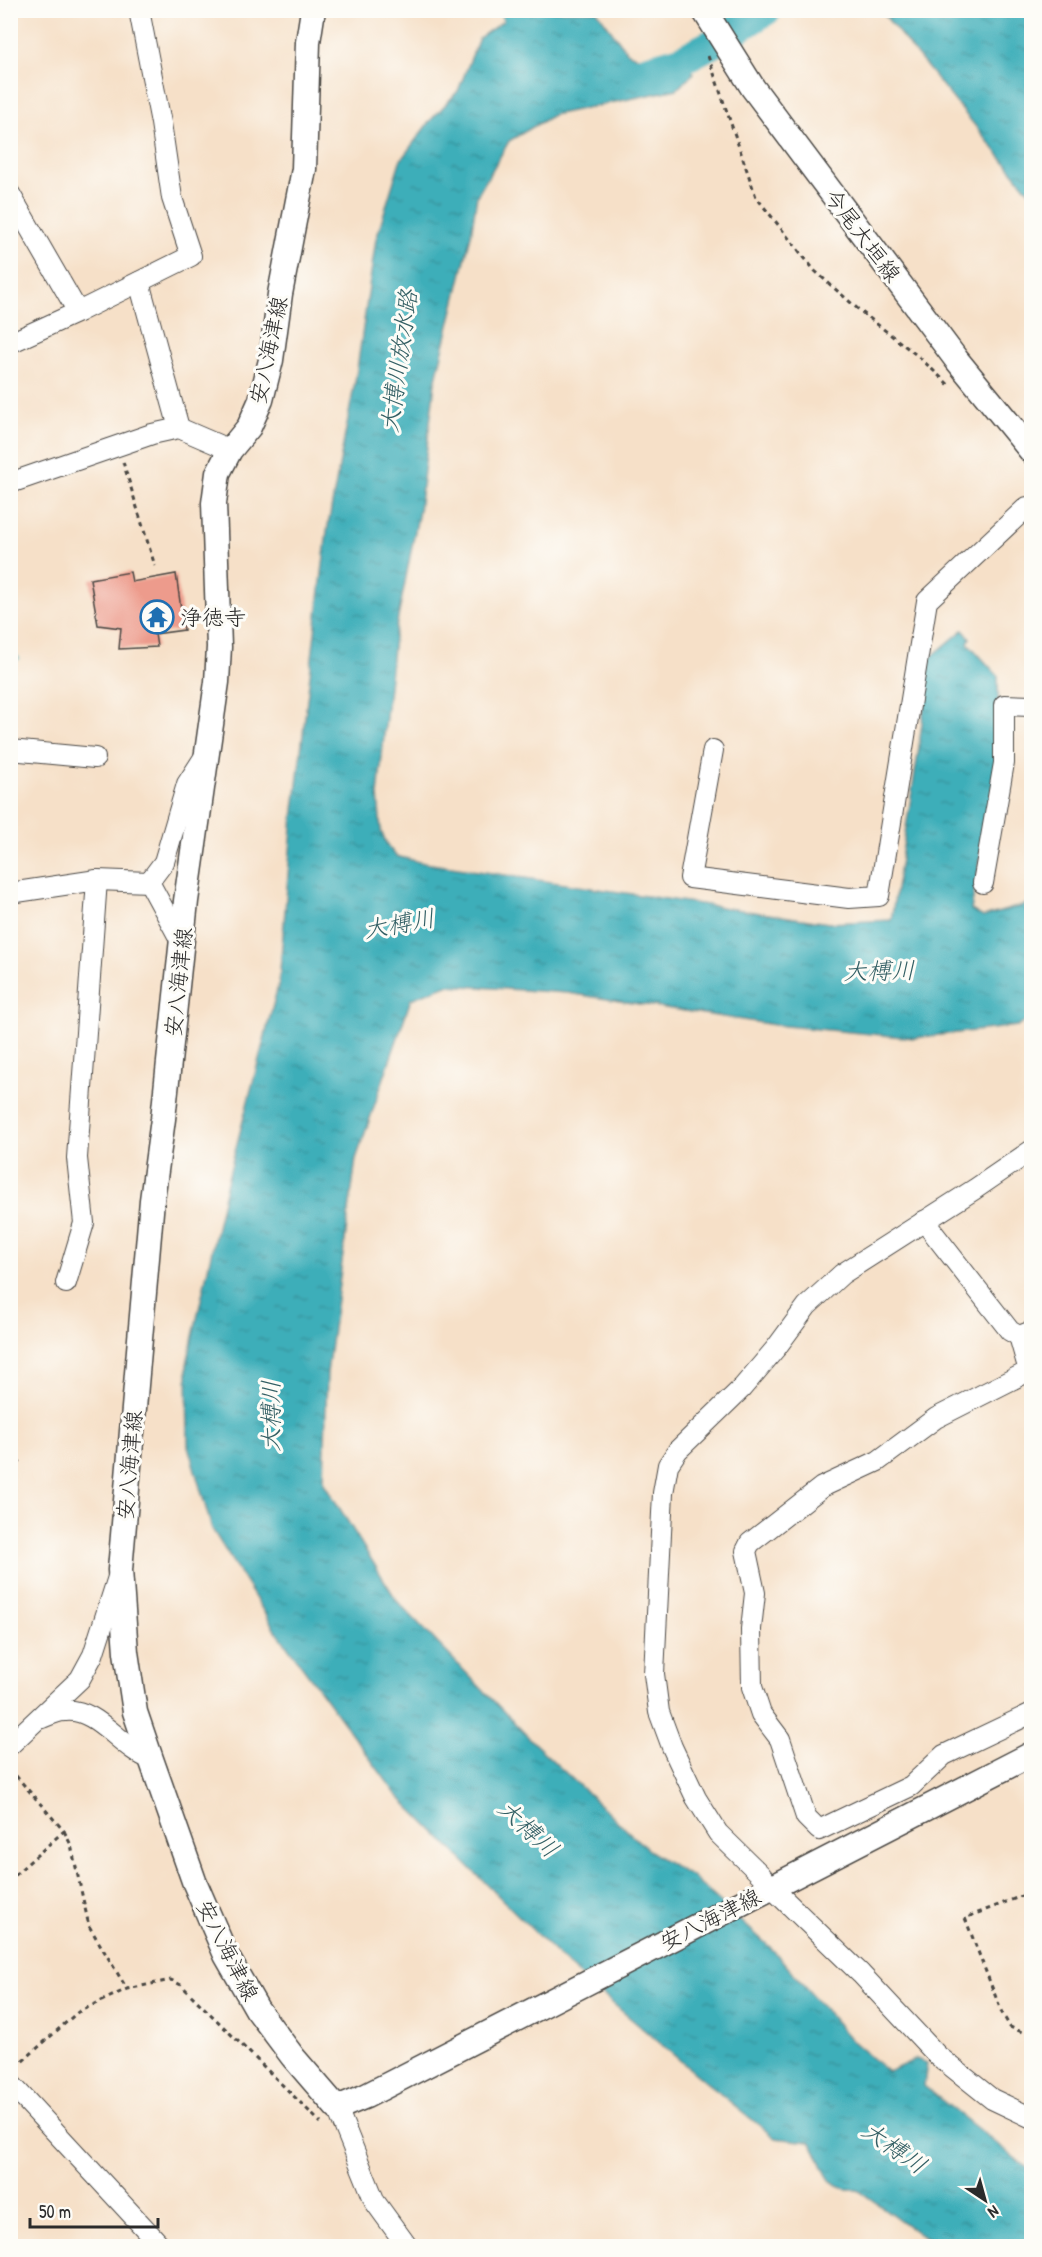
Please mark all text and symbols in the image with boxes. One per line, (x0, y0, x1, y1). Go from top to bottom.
street label: 今尾大垣線 (818, 182, 908, 288)
water label: 大博川放水路 (372, 285, 424, 435)
street label: 安八海津線 (242, 293, 294, 407)
temple icon: 浄徳寺 (139, 599, 175, 635)
place label: 浄徳寺 (180, 602, 246, 632)
water label: 大榑川 (361, 901, 437, 945)
street label: 安八海津線 (157, 926, 199, 1038)
water label: 大榑川 (843, 953, 915, 987)
water label: 大榑川 (254, 1380, 286, 1452)
street label: 安八海津線 (109, 1409, 149, 1521)
water label: 大榑川 (492, 1792, 566, 1864)
street label: 安八海津線 (654, 1881, 766, 1957)
street label: 安八海津線 (190, 1894, 266, 2006)
water label: 大榑川 (856, 2113, 934, 2181)
north arrow (955, 2170, 1015, 2230)
scale bar (30, 2191, 158, 2229)
text: 50 m (39, 2199, 71, 2224)
text: N (984, 2201, 1004, 2224)

